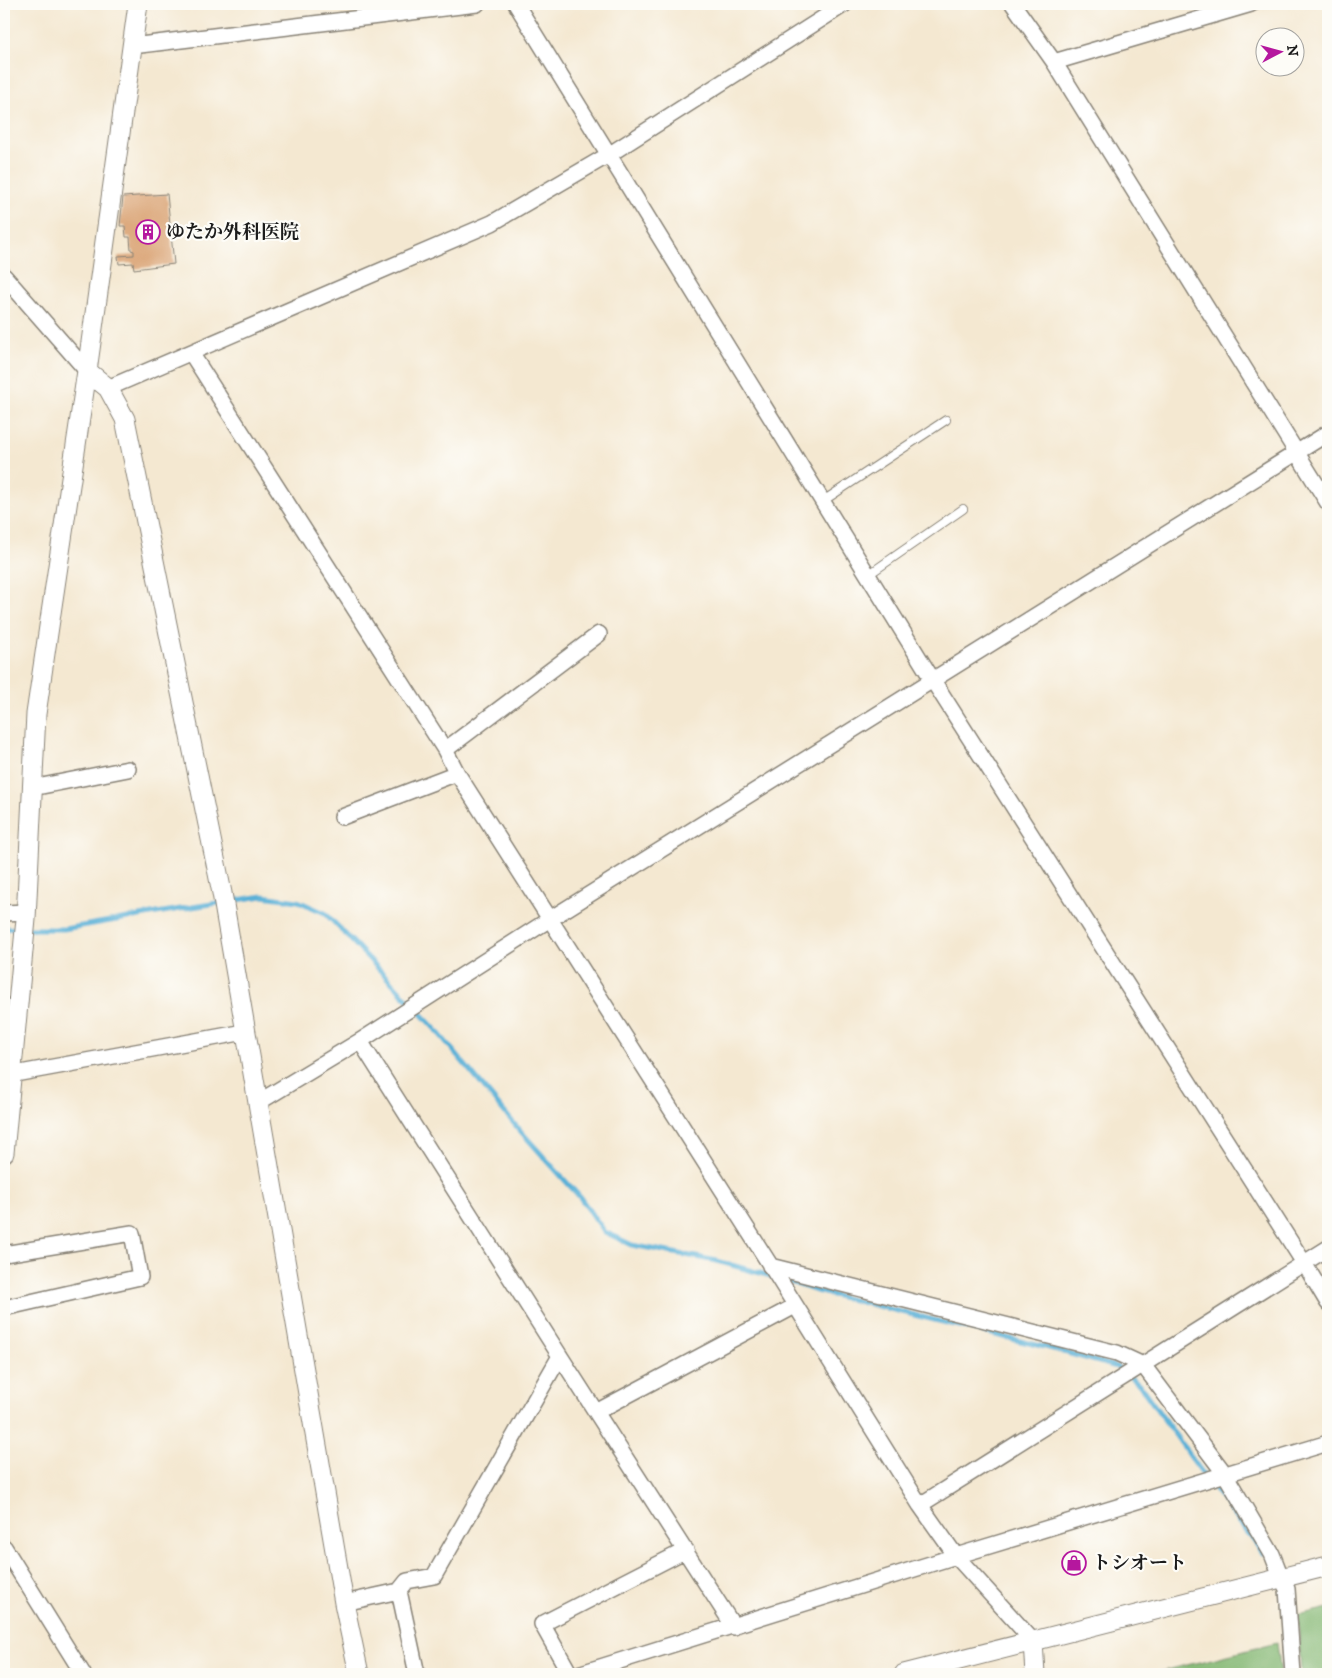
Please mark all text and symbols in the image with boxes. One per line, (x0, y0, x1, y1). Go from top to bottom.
north arrow (1254, 28, 1304, 78)
text: N (1282, 44, 1302, 58)
building icon: ゆたか外科医院 (135, 219, 161, 245)
place label: ゆたか外科医院 (166, 221, 299, 244)
shop icon: トシオート (1061, 1550, 1087, 1576)
place label: トシオート (1092, 1552, 1187, 1575)

